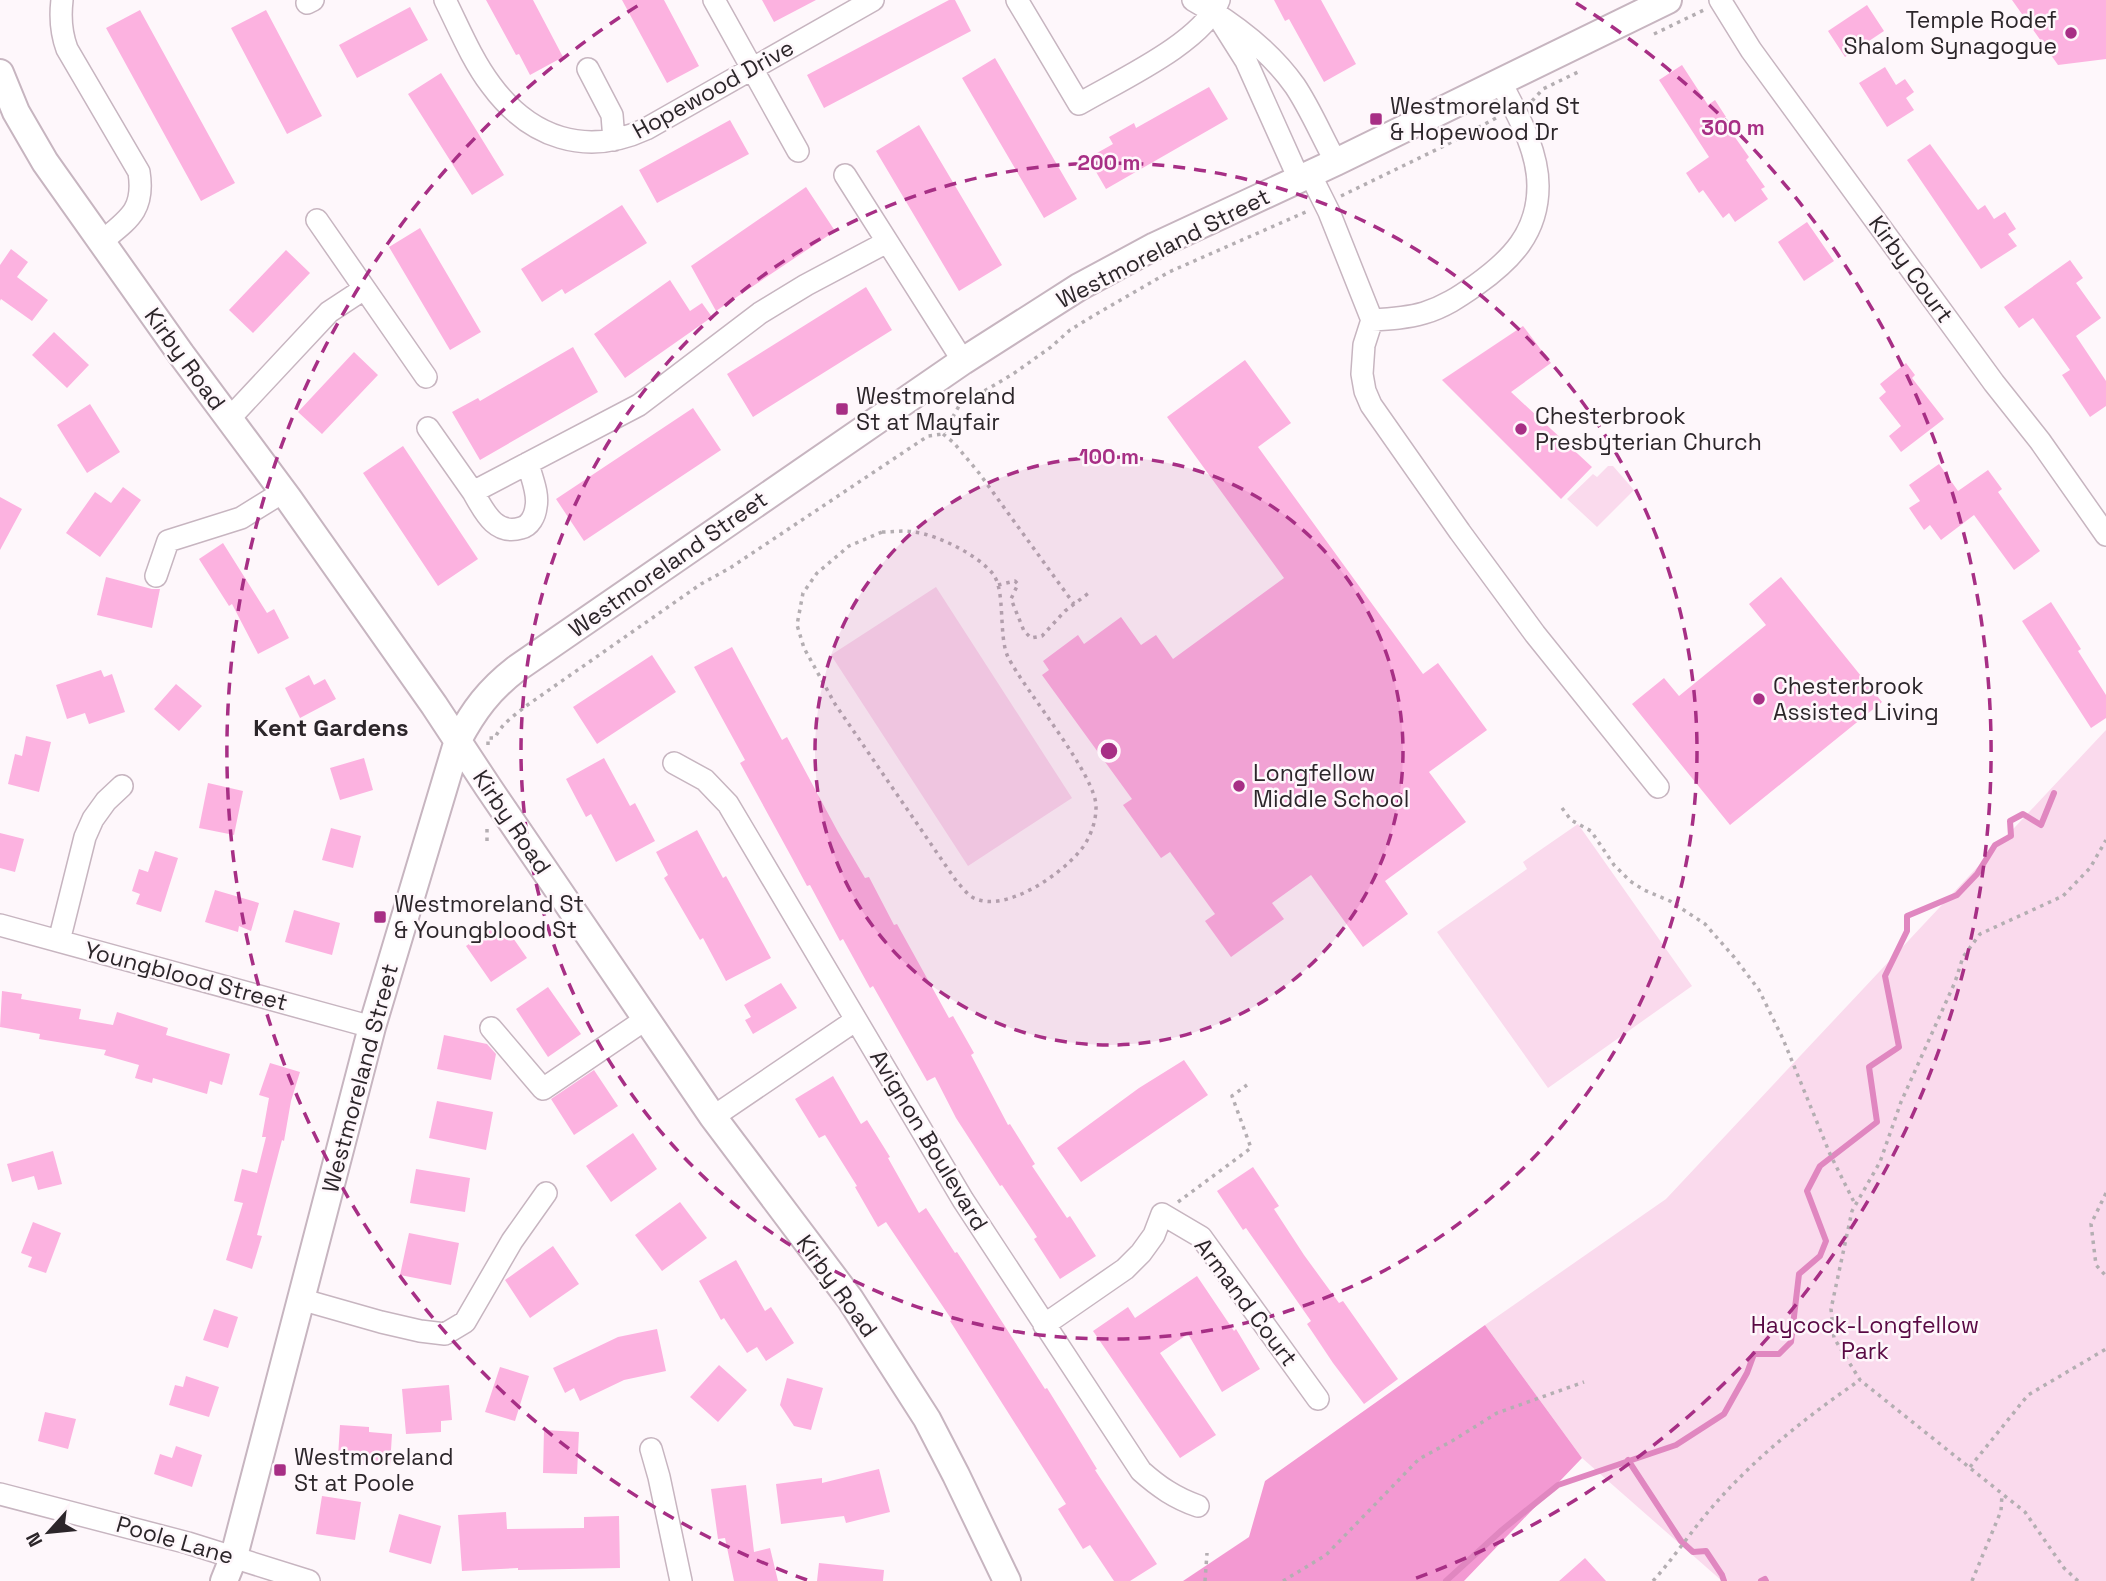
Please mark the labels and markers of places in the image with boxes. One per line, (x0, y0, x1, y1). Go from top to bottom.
place label: Temple Rodef Shalom Synagogue (1843, 5, 2057, 61)
marker: Temple Rodef Shalom Synagogue (2063, 25, 2079, 41)
place label: Westmoreland St & Hopewood Dr (1390, 91, 1580, 147)
marker: Westmoreland St & Hopewood Dr (1368, 111, 1384, 127)
place label: Westmoreland St at Mayfair (856, 381, 1016, 437)
marker: Westmoreland St at Mayfair (834, 401, 850, 417)
place label: Chesterbrook Presbyterian Church (1535, 401, 1762, 457)
marker: Chesterbrook Presbyterian Church (1513, 421, 1529, 437)
place label: Chesterbrook Assisted Living (1773, 671, 1939, 727)
marker: Chesterbrook Assisted Living (1751, 691, 1767, 707)
centre of rings (1097, 739, 1121, 763)
place label: Longfellow Middle School (1253, 758, 1409, 814)
marker: Longfellow Middle School (1231, 778, 1247, 794)
place label: Westmoreland St & Youngblood St (394, 889, 584, 945)
marker: Westmoreland St & Youngblood St (372, 909, 388, 925)
place label: Westmoreland St at Poole (294, 1442, 454, 1498)
marker: Westmoreland St at Poole (272, 1462, 288, 1478)

